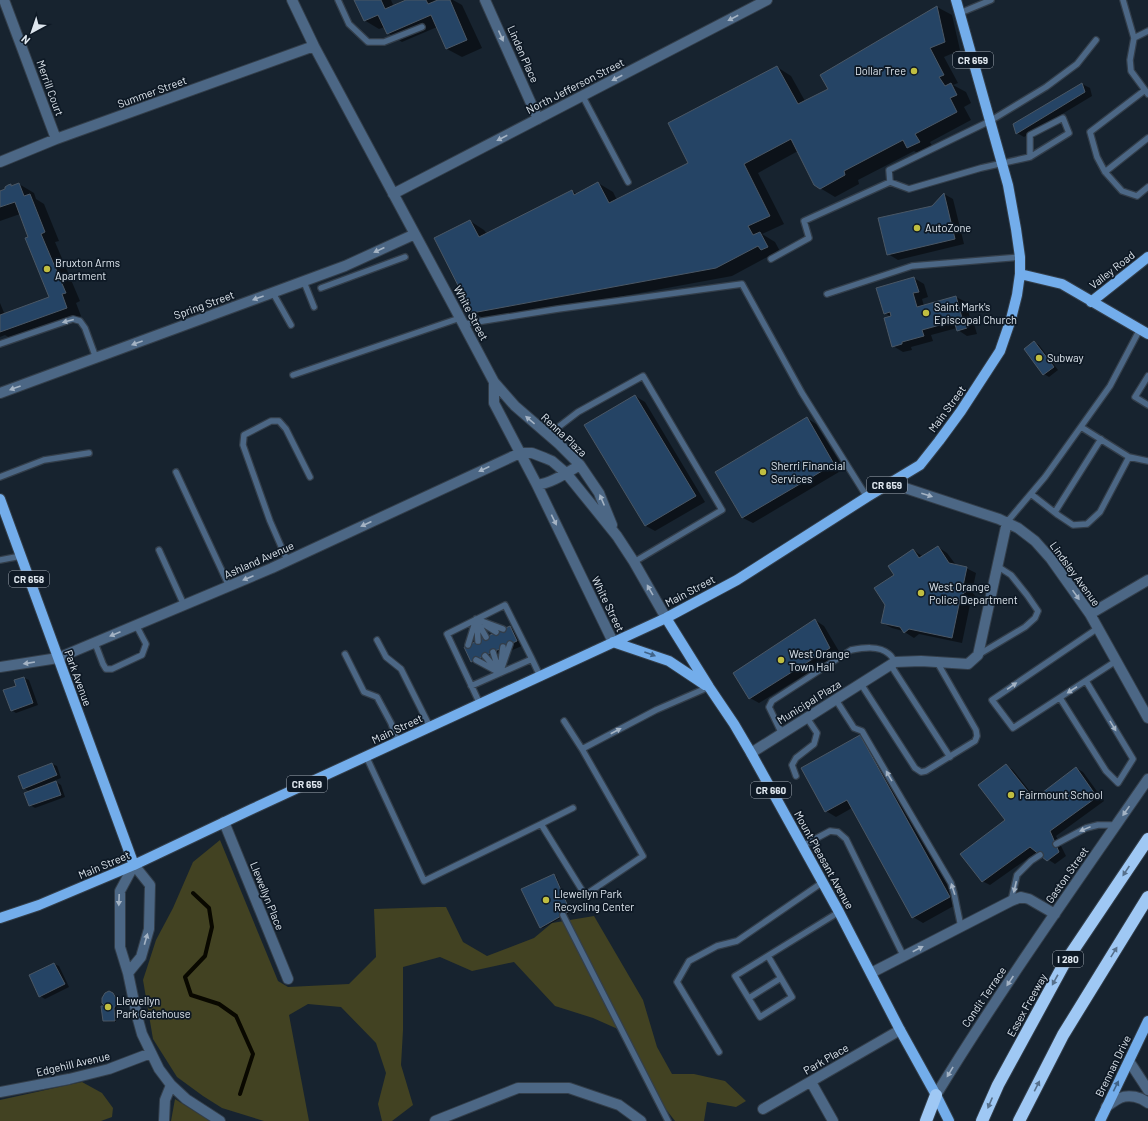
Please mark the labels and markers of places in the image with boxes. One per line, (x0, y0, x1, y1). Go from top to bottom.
place label: Dollar Tree (855, 64, 906, 77)
marker: Dollar Tree (909, 66, 919, 76)
place label: AutoZone (925, 221, 971, 234)
marker: AutoZone (912, 223, 922, 233)
place label: Bruxton Arms Apartment (55, 256, 120, 282)
marker: Bruxton Arms Apartment (42, 264, 52, 274)
place label: Saint Mark's Episcopal Church (934, 300, 1017, 326)
marker: Saint Mark's Episcopal Church (921, 308, 931, 318)
place label: Subway (1047, 351, 1084, 364)
marker: Subway (1034, 353, 1044, 363)
place label: Sherri Financial Services (771, 459, 845, 485)
marker: Sherri Financial Services (758, 467, 768, 477)
place label: West Orange Police Department (929, 580, 1018, 606)
marker: West Orange Police Department (916, 588, 926, 598)
place label: West Orange Town Hall (789, 647, 850, 673)
marker: West Orange Town Hall (776, 655, 786, 665)
place label: Fairmount School (1019, 788, 1103, 801)
marker: Fairmount School (1006, 790, 1016, 800)
place label: Llewellyn Park Recycling Center (554, 887, 634, 913)
marker: Llewellyn Park Recycling Center (541, 895, 551, 905)
place label: Llewellyn Park Gatehouse (116, 994, 191, 1020)
marker: Llewellyn Park Gatehouse (103, 1002, 113, 1012)

